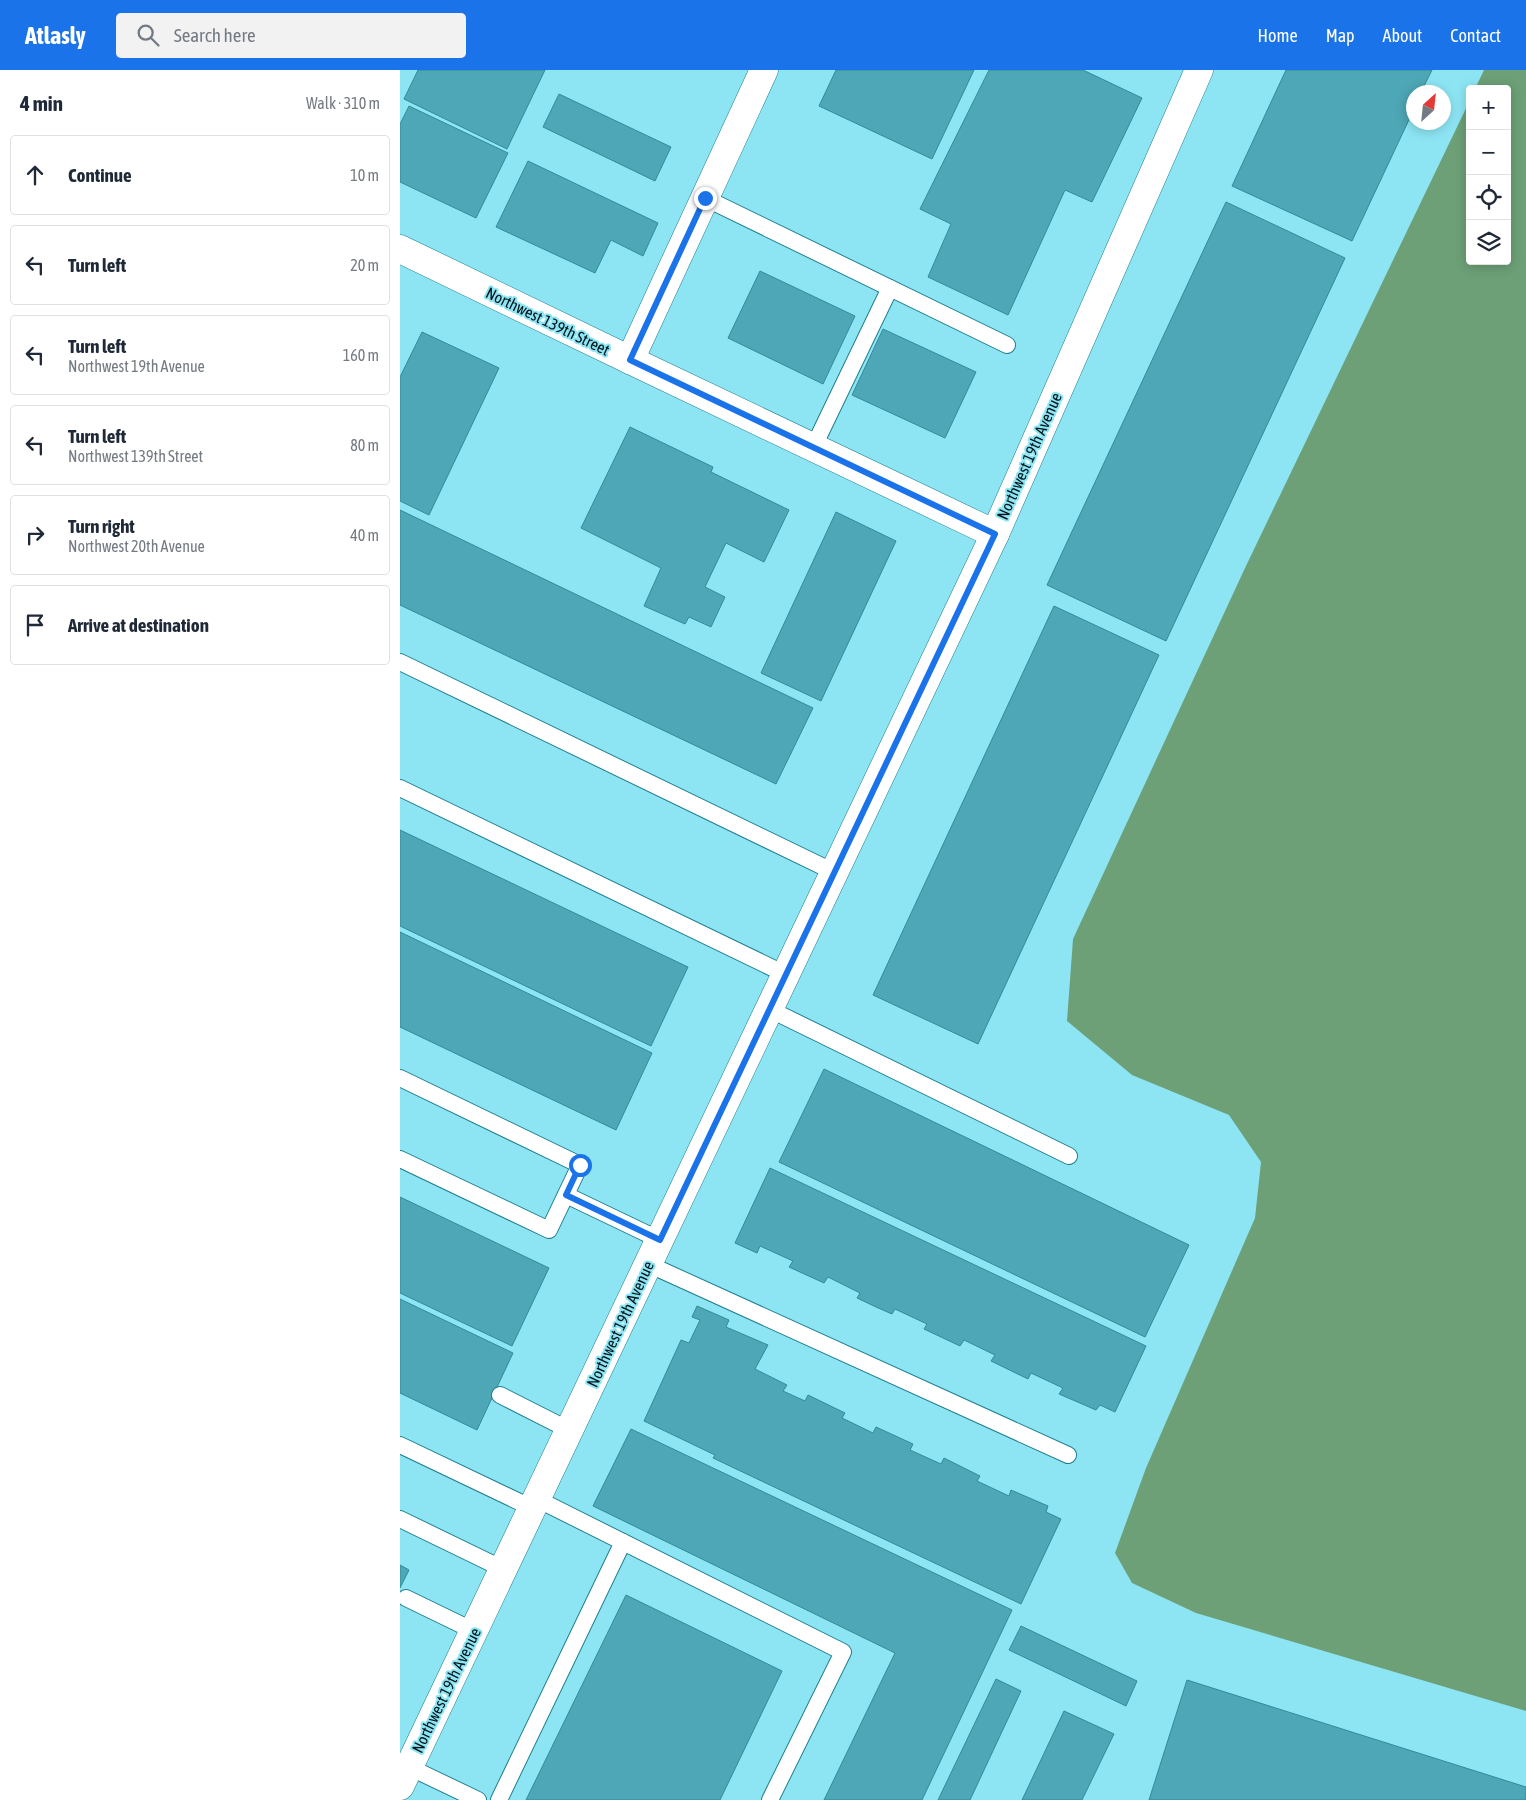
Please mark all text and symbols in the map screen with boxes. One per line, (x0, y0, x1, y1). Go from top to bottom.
search box (116, 13, 466, 58)
icon: search (134, 21, 162, 49)
text: Atlasly (25, 22, 86, 49)
text: Search here (174, 24, 256, 46)
text: Home (1258, 25, 1298, 46)
text: Map (1326, 25, 1355, 46)
text: About (1383, 25, 1422, 46)
text: Contact (1450, 25, 1501, 46)
north arrow (1406, 85, 1451, 130)
map controls (1466, 85, 1511, 265)
button: + (1466, 85, 1511, 130)
text: 4 min (20, 91, 63, 115)
text: Walk · 310 m (306, 94, 380, 112)
button: − (1466, 130, 1511, 175)
icon: ahead (21, 161, 49, 189)
text: Continue (68, 164, 132, 186)
text: 10 m (350, 166, 379, 184)
button: locate (1466, 175, 1511, 220)
route end (694, 187, 717, 210)
button: layers (1466, 220, 1511, 265)
icon: left (21, 251, 49, 279)
text: Turn left (68, 254, 126, 276)
text: 20 m (350, 256, 379, 274)
street label: Northwest 139th Street (483, 283, 613, 359)
text: Turn left (68, 335, 126, 357)
icon: left (21, 341, 49, 369)
text: 160 m (343, 346, 379, 364)
text: Northwest 19th Avenue (68, 357, 205, 375)
street label: Northwest 19th Avenue (993, 390, 1065, 522)
text: Turn left (68, 425, 126, 447)
icon: left (21, 431, 49, 459)
text: 80 m (350, 436, 379, 454)
text: Northwest 139th Street (68, 447, 203, 465)
text: Turn right (68, 515, 135, 537)
icon: right (21, 521, 49, 549)
text: 40 m (350, 526, 379, 544)
text: Northwest 20th Avenue (68, 537, 205, 555)
icon: arrive (21, 611, 49, 639)
text: Arrive at destination (68, 614, 209, 636)
route start (569, 1154, 592, 1177)
street label: Northwest 19th Avenue (583, 1258, 657, 1390)
street label: Northwest 19th Avenue (408, 1625, 484, 1755)

